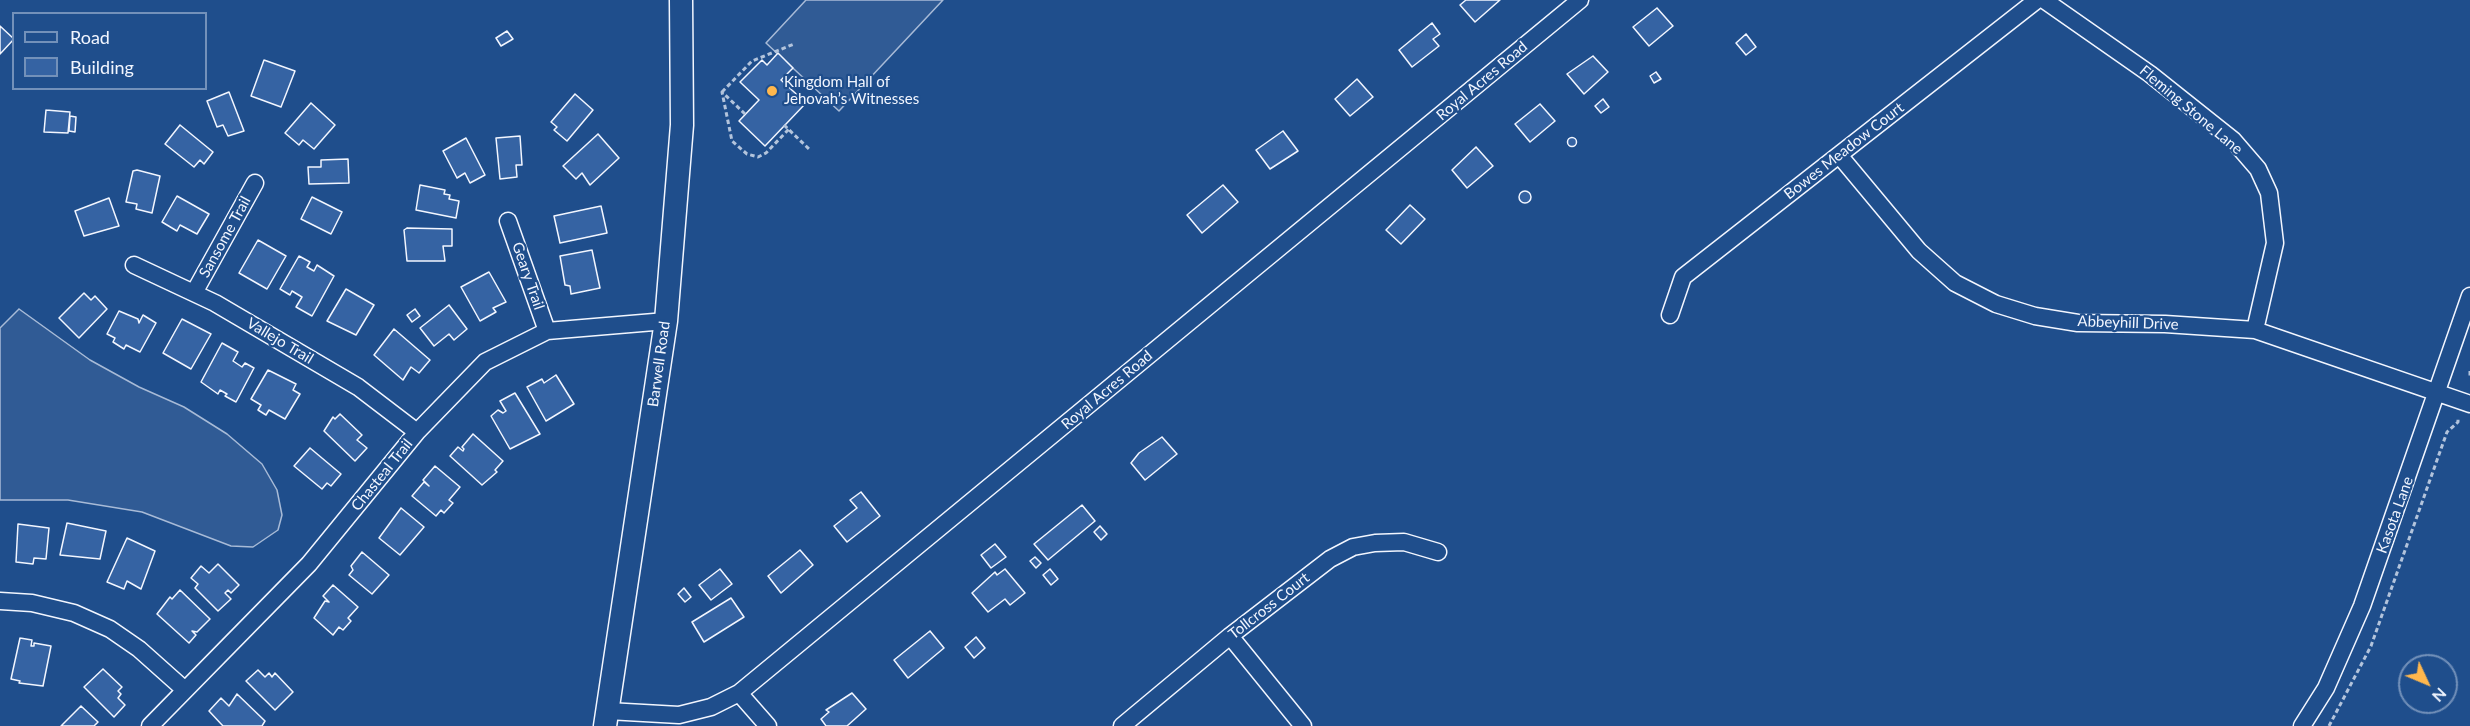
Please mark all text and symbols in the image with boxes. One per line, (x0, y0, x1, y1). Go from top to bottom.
legend (12, 12, 207, 90)
text: Road (70, 26, 110, 48)
street label: Royal Acres Road (1433, 38, 1531, 124)
text: Building (70, 56, 134, 78)
street label: Fleming Stone Lane (2136, 62, 2246, 158)
place label: Kingdom Hall of Jehovah’s Witnesses (784, 73, 919, 108)
marker: Kingdom Hall of Jehovah’s Witnesses (765, 84, 779, 98)
street label: Bowes Meadow Court (1781, 99, 1907, 203)
street label: Sansome Trail (195, 193, 255, 281)
street label: Geary Trail (508, 240, 548, 312)
street label: Abbeyhill Drive (2077, 312, 2179, 334)
street label: Vallejo Trail (243, 314, 317, 368)
street label: Barwell Road (644, 320, 674, 408)
street label: Royal Acres Road (1058, 347, 1156, 433)
street label: Chasteal Trail (347, 435, 417, 515)
street label: Kasota Lane (2373, 474, 2417, 556)
street label: Tollcross Court (1225, 569, 1313, 643)
north arrow (2398, 654, 2458, 714)
text: N (2429, 684, 2451, 706)

